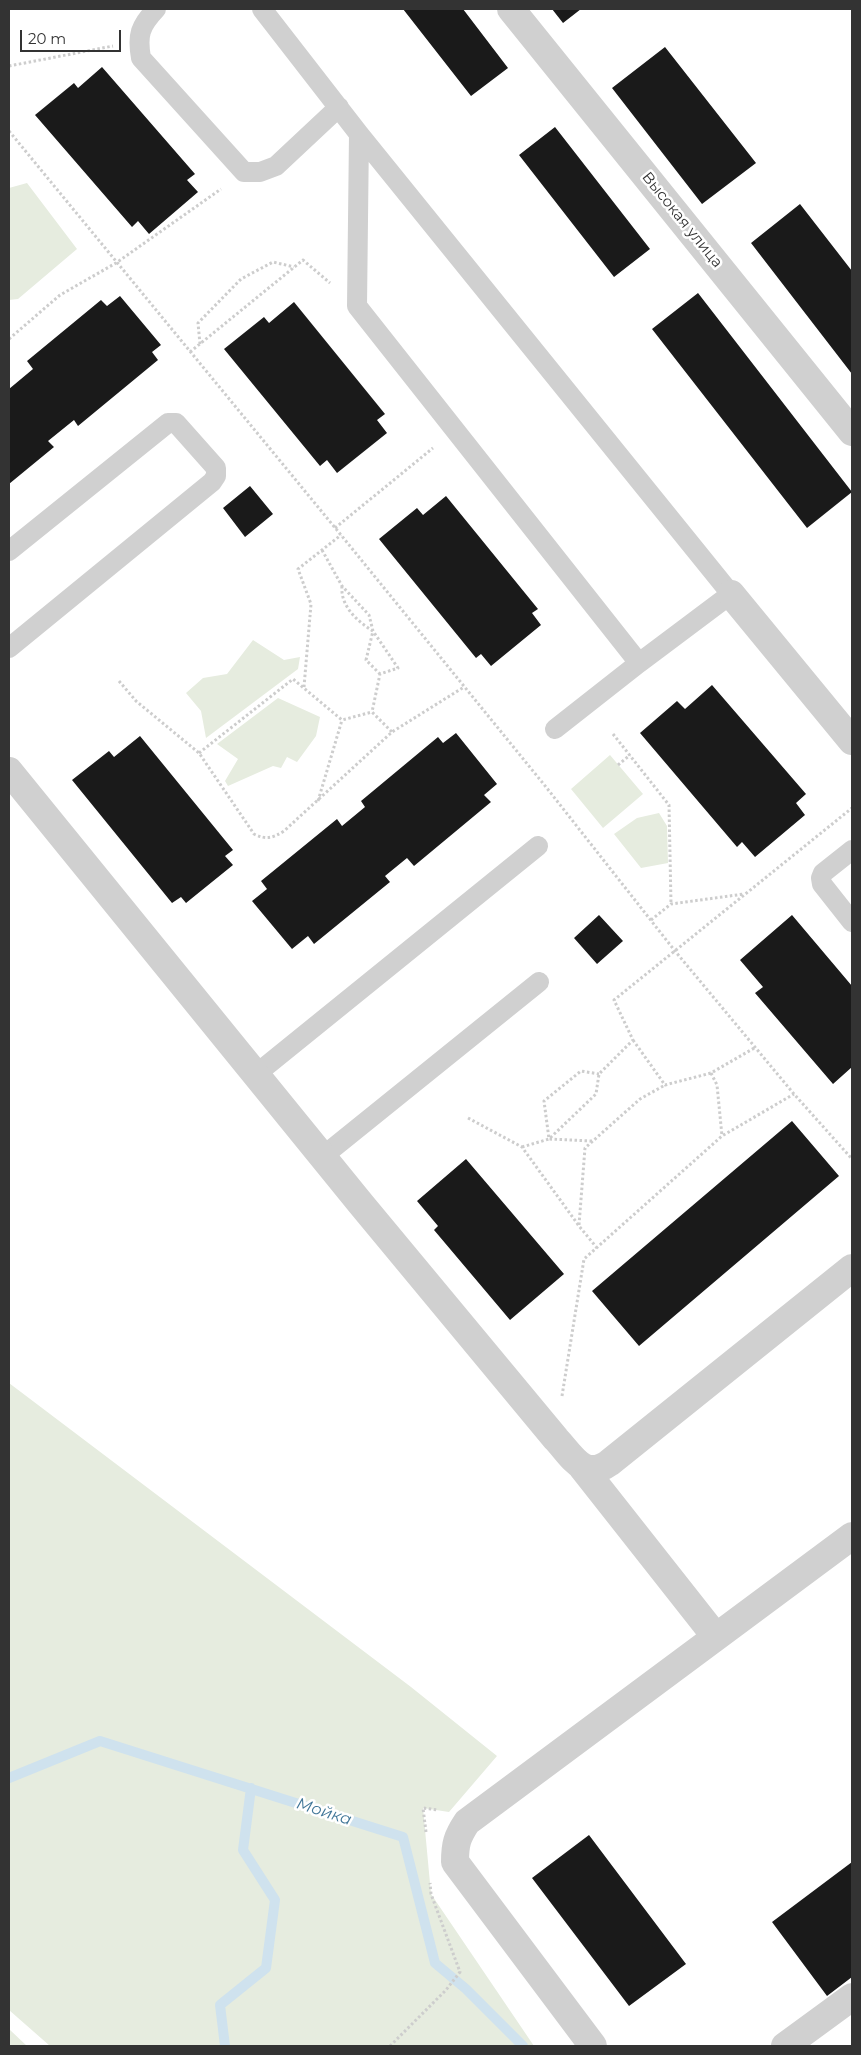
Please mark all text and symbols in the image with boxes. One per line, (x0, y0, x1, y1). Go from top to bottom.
scale bar (22, 20, 124, 52)
text: 20 m (28, 29, 66, 48)
street label: Высокая улица (638, 168, 726, 272)
water label: Мойка (294, 1794, 354, 1830)

